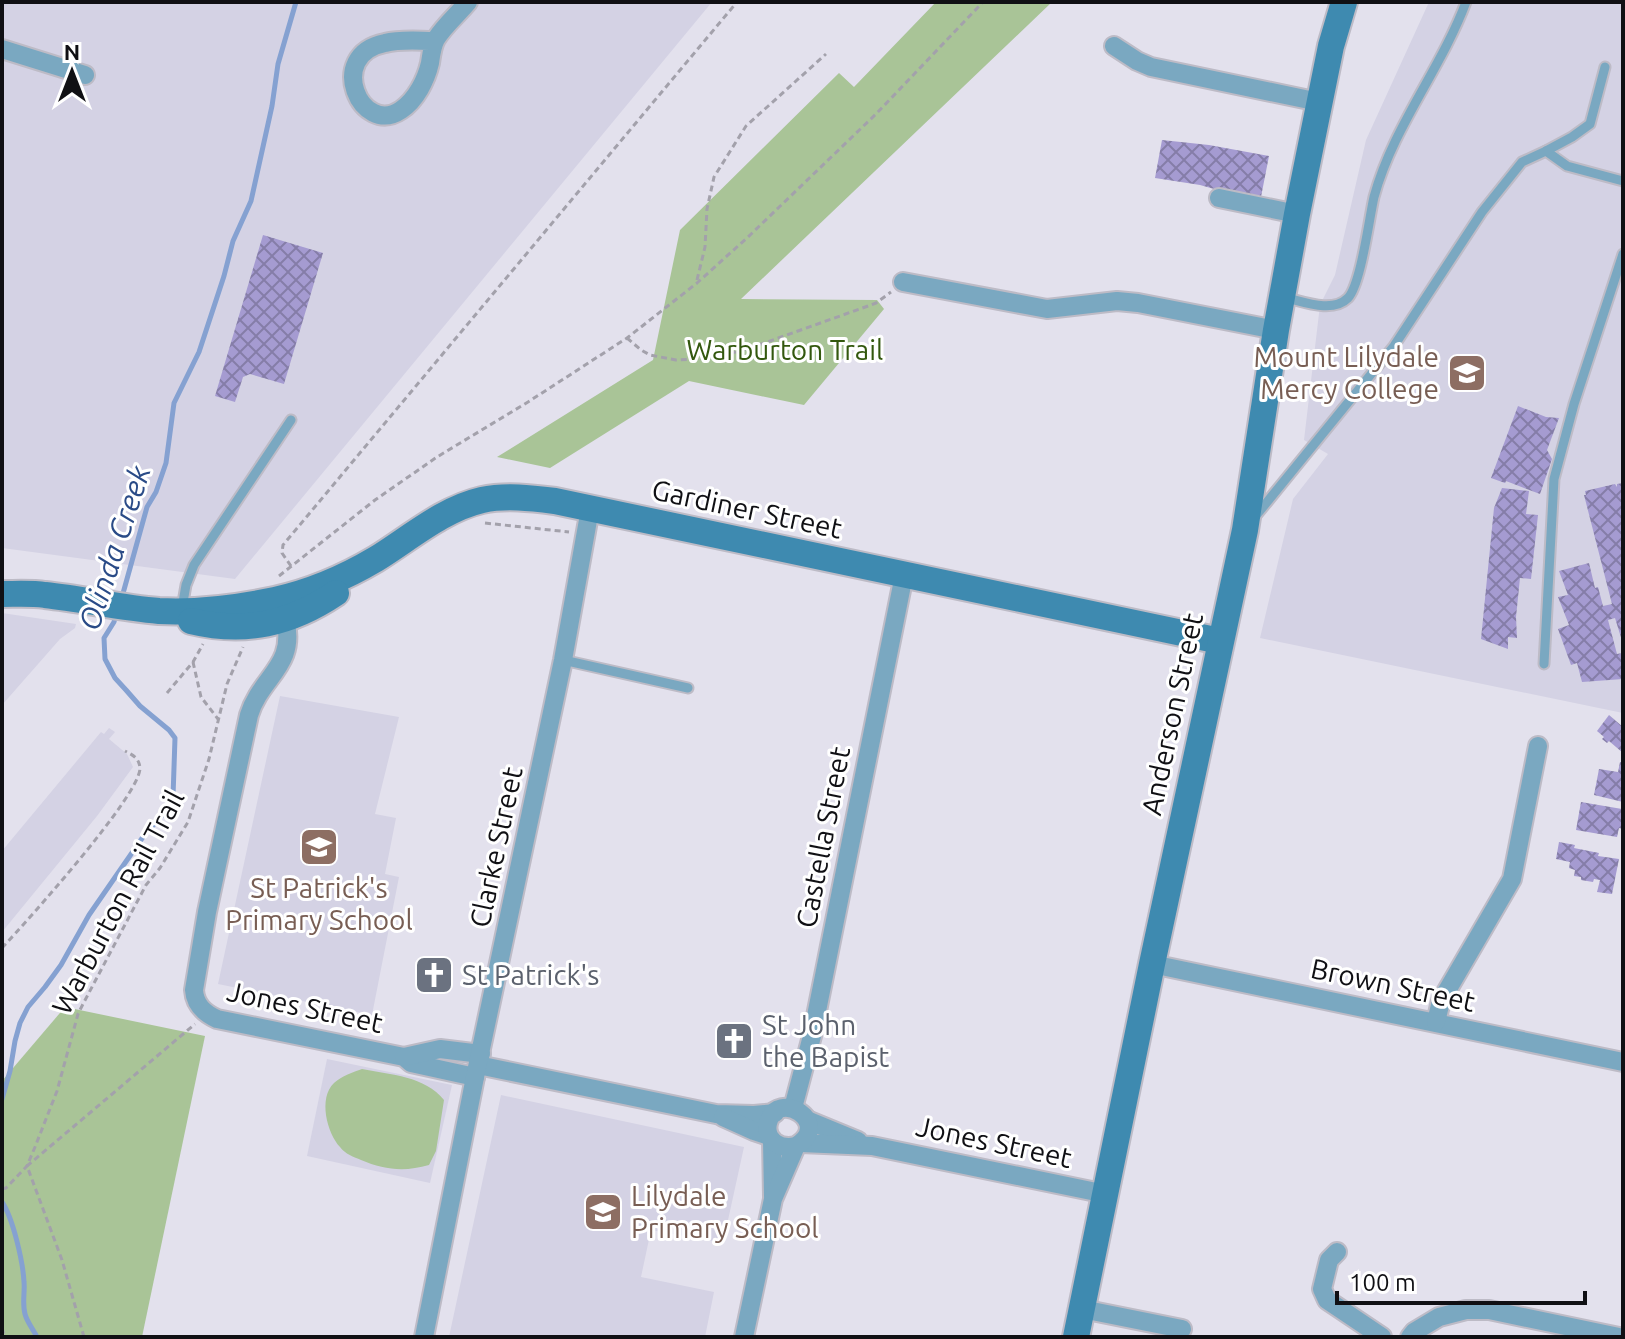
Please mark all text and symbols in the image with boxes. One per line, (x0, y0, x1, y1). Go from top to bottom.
north arrow (32, 32, 112, 112)
text: N (64, 39, 80, 64)
park label: Warburton Trail (687, 334, 883, 365)
place label: Mount Lilydale Mercy College (1254, 341, 1439, 404)
school or university icon: Mount Lilydale Mercy College (1446, 352, 1488, 394)
water label: Olinda Creek (71, 460, 157, 634)
street label: Gardiner Street (649, 473, 845, 544)
street label: Anderson Street (1135, 610, 1208, 818)
street label: Castella Street (790, 744, 855, 930)
street label: Clarke Street (463, 764, 528, 930)
street label: Warburton Rail Trail (45, 785, 190, 1019)
school or university icon: St Patrick's Primary School (298, 826, 340, 868)
place label: St Patrick's Primary School (225, 872, 413, 935)
street label: Brown Street (1308, 952, 1478, 1017)
church icon: St Patrick's (413, 954, 455, 996)
place label: St Patrick's (462, 959, 599, 990)
street label: Jones Street (224, 975, 386, 1038)
place label: St John the Bapist (762, 1009, 889, 1072)
church icon: St John the Bapist (713, 1020, 755, 1062)
street label: Jones Street (913, 1110, 1075, 1173)
place label: Lilydale Primary School (631, 1180, 819, 1243)
school or university icon: Lilydale Primary School (582, 1191, 624, 1233)
scale bar (1337, 1255, 1585, 1305)
text: 100 m (1349, 1269, 1416, 1296)

